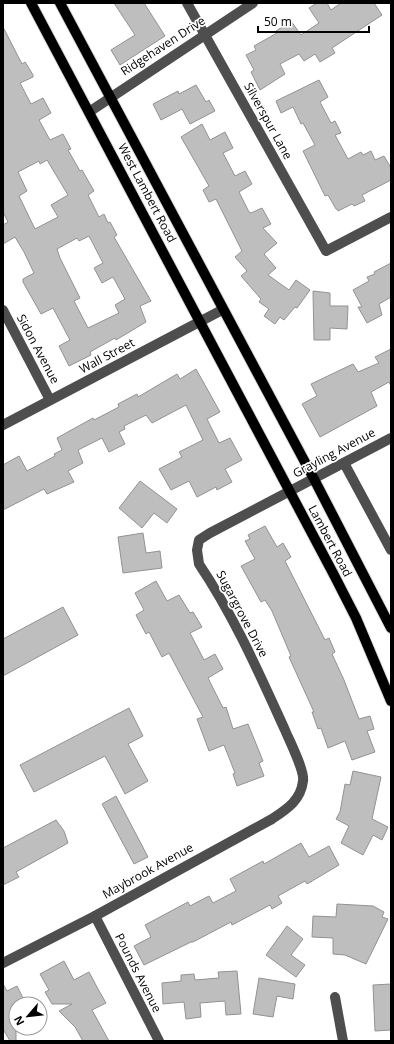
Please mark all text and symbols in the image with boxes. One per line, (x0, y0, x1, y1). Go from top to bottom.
scale bar (258, 8, 369, 34)
street label: Ridgehaven Drive (117, 12, 209, 79)
text: 50 m (264, 13, 292, 30)
street label: Silverspur Lane (240, 79, 297, 163)
street label: West Lambert Road (114, 140, 181, 245)
street label: Sidon Avenue (13, 311, 64, 387)
street label: Wall Street (76, 334, 137, 377)
street label: Grayling Avenue (290, 424, 378, 481)
street label: Lambert Road (304, 502, 357, 580)
street label: Sugargrove Drive (212, 567, 273, 660)
street label: Maybrook Avenue (99, 838, 196, 903)
street label: Pounds Avenue (111, 930, 166, 1016)
north arrow (8, 996, 48, 1036)
text: N (10, 1013, 27, 1028)

